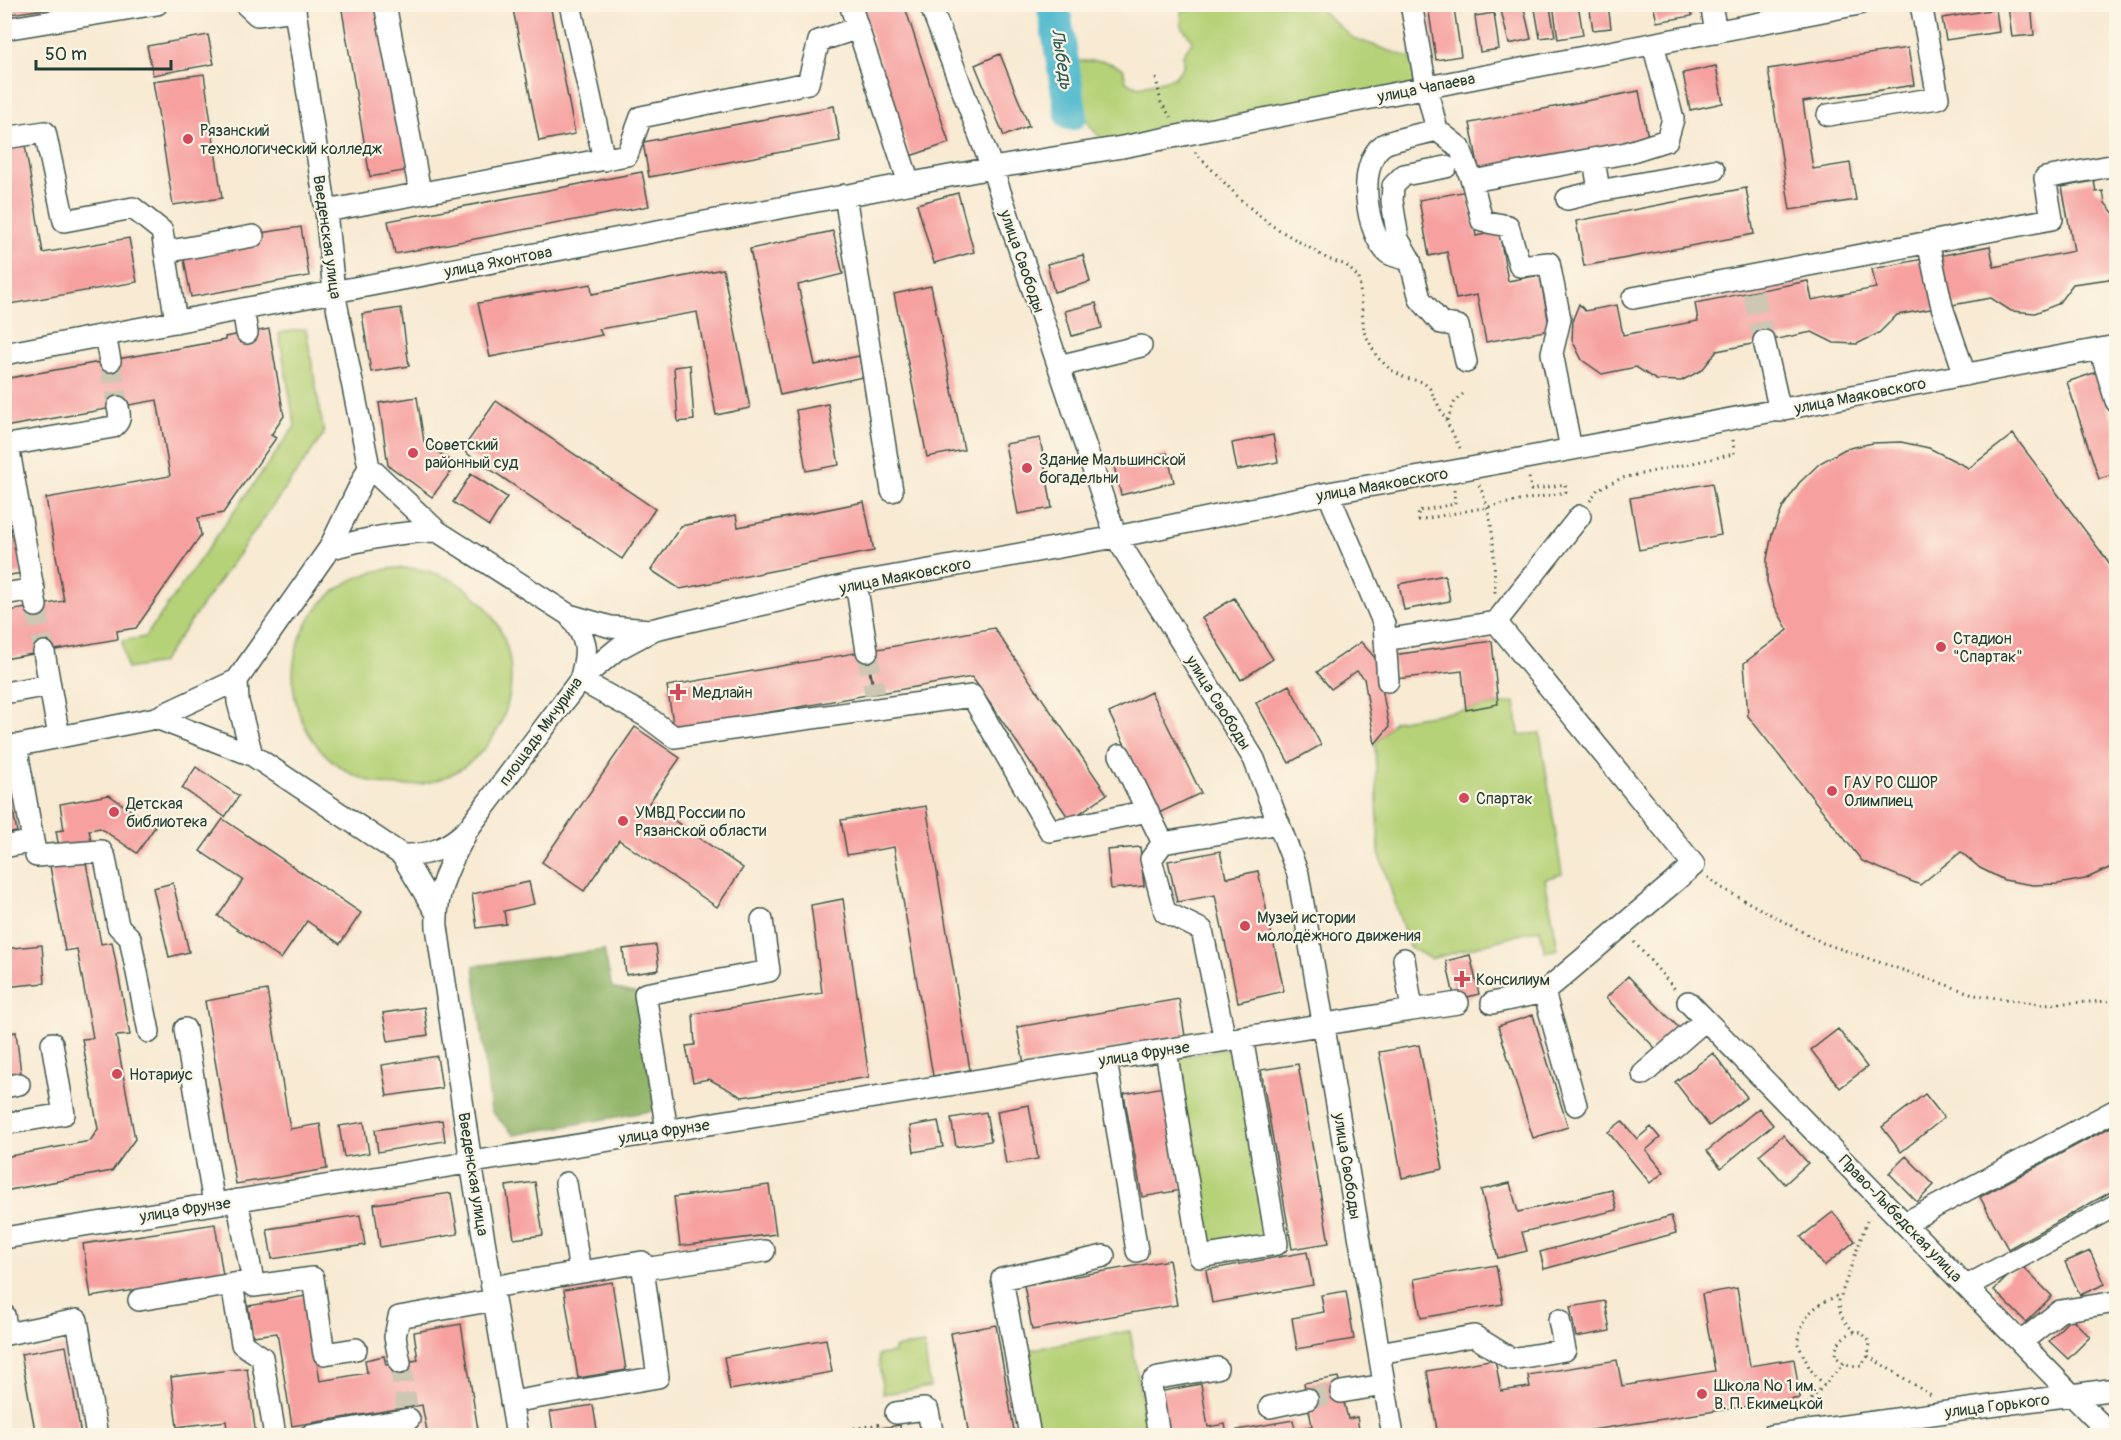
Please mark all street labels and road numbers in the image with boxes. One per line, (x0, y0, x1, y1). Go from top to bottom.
street label: улица Чапаева (1375, 69, 1477, 107)
street label: Введенская улица (308, 174, 346, 300)
street label: улица Свободы (995, 206, 1049, 315)
street label: улица Яхонтова (442, 242, 554, 282)
street label: улица Маяковского (1792, 373, 1928, 419)
street label: улица Маяковского (1314, 463, 1450, 507)
street label: улица Маяковского (837, 553, 973, 599)
street label: улица Свободы (1181, 651, 1255, 753)
street label: площадь Мичурина (495, 673, 587, 790)
street label: улица Фрунзе (1096, 1037, 1191, 1071)
street label: Введенская улица (453, 1111, 493, 1237)
street label: улица Свободы (1329, 1111, 1365, 1221)
street label: улица Фрунзе (616, 1115, 711, 1149)
street label: Право-Лыбедская улица (1834, 1151, 1966, 1286)
street label: улица Фрунзе (137, 1193, 232, 1227)
street label: улица Горького (1943, 1390, 2051, 1422)

